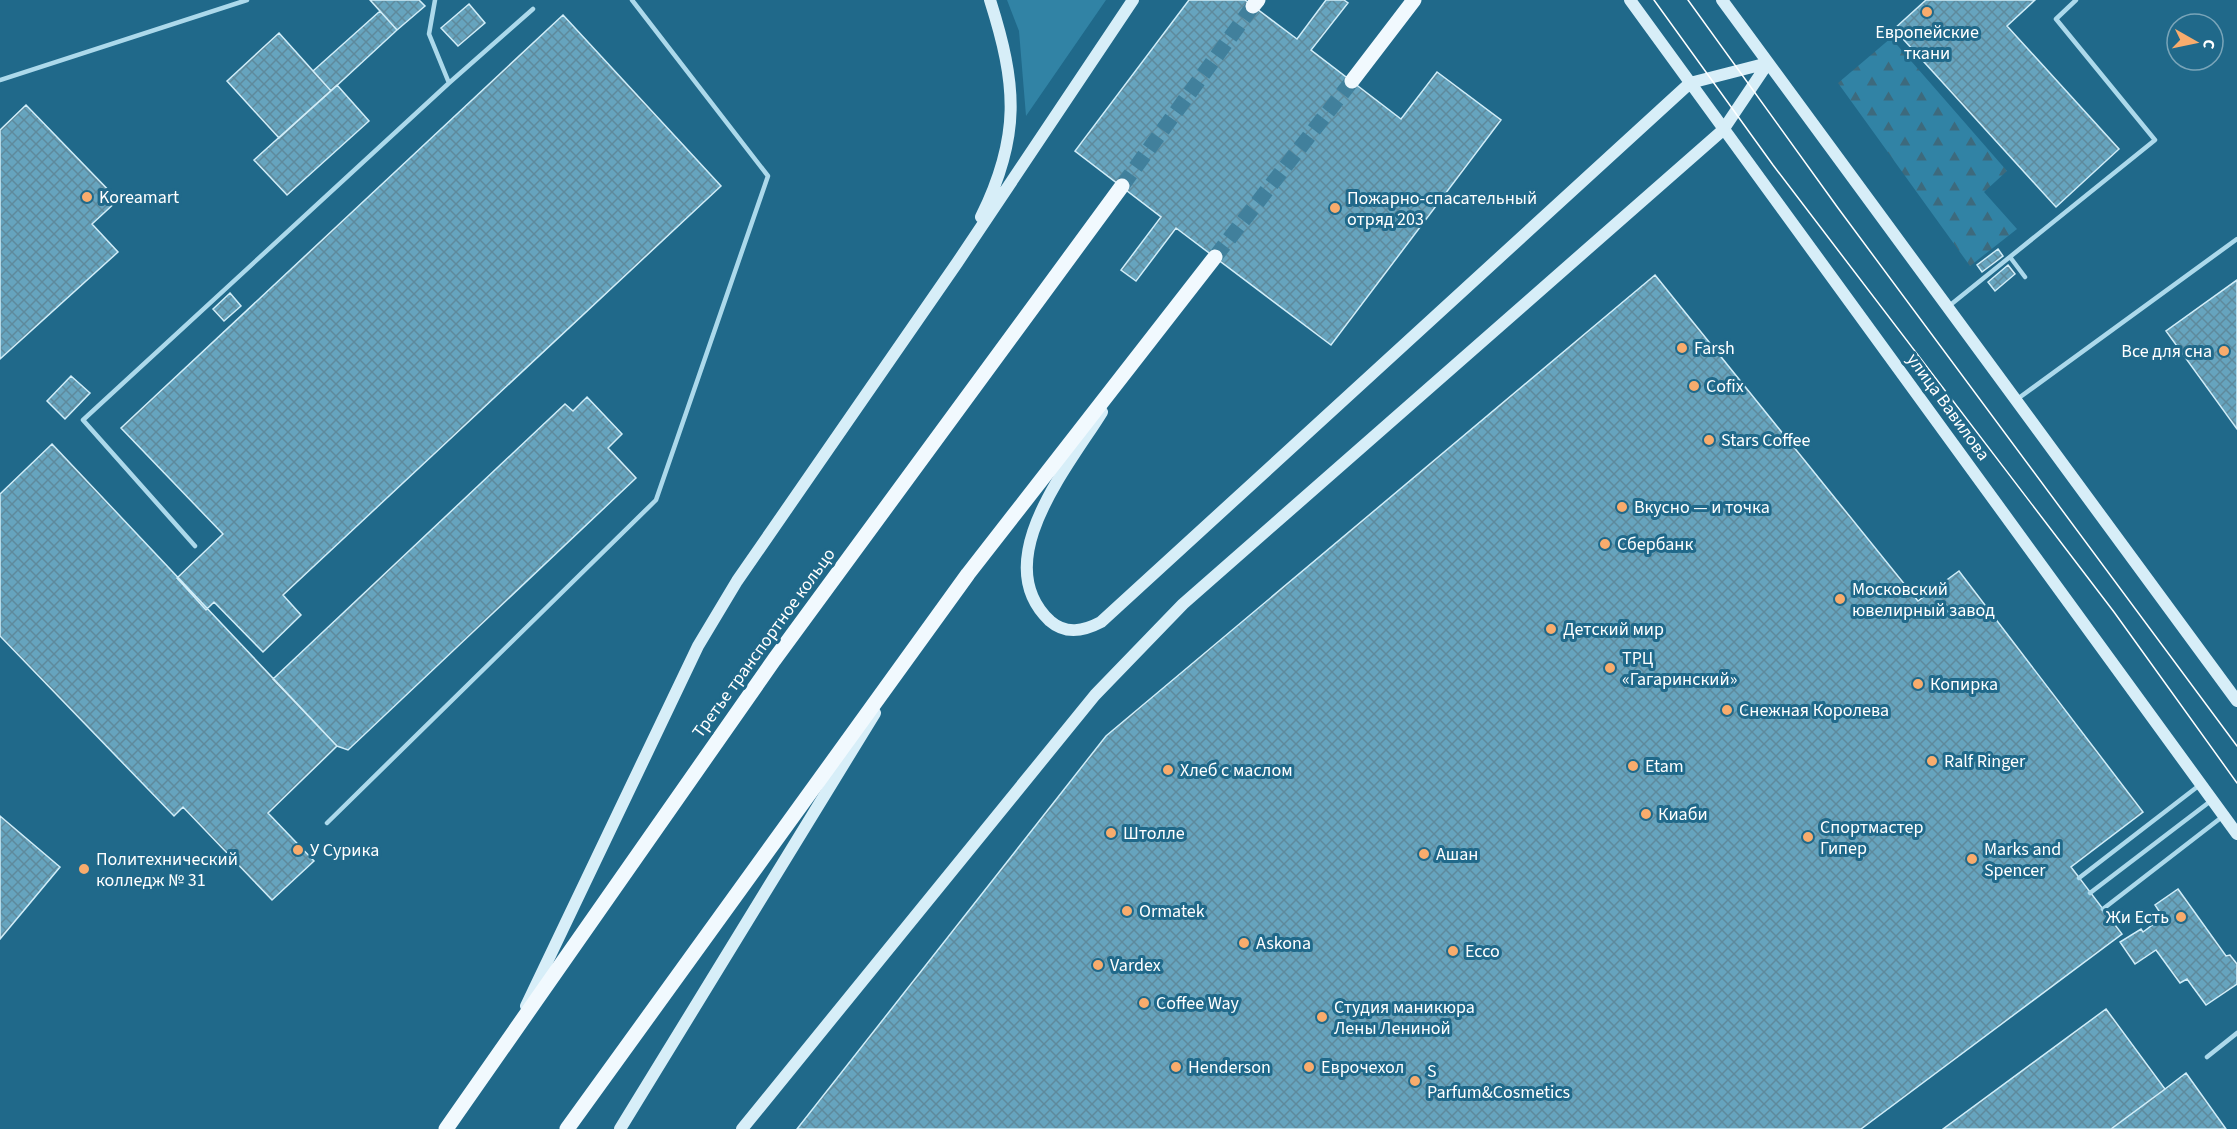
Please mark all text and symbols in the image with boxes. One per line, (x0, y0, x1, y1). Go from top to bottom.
marker: Европейские ткани (1920, 5, 1934, 19)
north arrow (2165, 12, 2225, 72)
place label: Европейские ткани (1875, 20, 1979, 66)
text: С (2197, 38, 2220, 51)
place label: Koreamart (99, 185, 179, 210)
place label: Пожарно-спасательный отряд 203 (1347, 186, 1537, 232)
marker: Koreamart (80, 190, 94, 204)
marker: Пожарно-спасательный отряд 203 (1328, 201, 1342, 215)
place label: Farsh (1694, 336, 1735, 361)
place label: Все для сна (2121, 339, 2212, 364)
marker: Farsh (1675, 341, 1689, 355)
marker: Все для сна (2217, 344, 2231, 358)
street label: улица Вавилова (1900, 348, 1996, 466)
place label: Cofix (1706, 374, 1744, 399)
marker: Cofix (1687, 379, 1701, 393)
place label: Stars Coffee (1721, 428, 1810, 453)
marker: Stars Coffee (1702, 433, 1716, 447)
place label: Вкусно — и точка (1634, 495, 1770, 520)
marker: Вкусно — и точка (1615, 500, 1629, 514)
place label: Сбербанк (1617, 532, 1693, 557)
marker: Сбербанк (1598, 537, 1612, 551)
street label: Третье транспортное кольцо (687, 543, 841, 743)
place label: Московский ювелирный завод (1852, 577, 1995, 623)
marker: Московский ювелирный завод (1833, 592, 1847, 606)
place label: Детский мир (1563, 617, 1664, 642)
marker: Детский мир (1544, 622, 1558, 636)
place label: ТРЦ «Гагаринский» (1622, 646, 1737, 692)
marker: ТРЦ «Гагаринский» (1603, 661, 1617, 675)
place label: Копирка (1930, 672, 1998, 697)
marker: Копирка (1911, 677, 1925, 691)
place label: Снежная Королева (1739, 698, 1889, 723)
marker: Снежная Королева (1720, 703, 1734, 717)
place label: Ralf Ringer (1944, 749, 2026, 774)
place label: Etam (1645, 754, 1684, 779)
marker: Ralf Ringer (1925, 754, 1939, 768)
place label: Хлеб с маслом (1180, 758, 1293, 783)
marker: Etam (1626, 759, 1640, 773)
marker: Хлеб с маслом (1161, 763, 1175, 777)
place label: Киаби (1658, 802, 1708, 827)
marker: Киаби (1639, 807, 1653, 821)
place label: Спортмастер Гипер (1820, 815, 1923, 861)
place label: Штолле (1123, 821, 1185, 846)
marker: Штолле (1104, 826, 1118, 840)
marker: Спортмастер Гипер (1801, 830, 1815, 844)
place label: Marks and Spencer (1984, 837, 2061, 883)
place label: У Сурика (310, 838, 379, 863)
place label: Ашан (1436, 842, 1478, 867)
marker: У Сурика (291, 843, 305, 857)
place label: Политехнический колледж № 31 (96, 847, 238, 893)
marker: Ашан (1417, 847, 1431, 861)
marker: Marks and Spencer (1965, 852, 1979, 866)
marker: Политехнический колледж № 31 (77, 862, 91, 876)
place label: Ormatek (1139, 899, 1205, 924)
marker: Ormatek (1120, 904, 1134, 918)
place label: Жи Есть (2106, 905, 2169, 930)
marker: Жи Есть (2174, 910, 2188, 924)
place label: Askona (1256, 931, 1311, 956)
marker: Askona (1237, 936, 1251, 950)
place label: Ecco (1465, 939, 1500, 964)
marker: Ecco (1446, 944, 1460, 958)
place label: Vardex (1110, 953, 1161, 978)
marker: Vardex (1091, 958, 1105, 972)
place label: Coffee Way (1156, 991, 1240, 1016)
place label: Студия маникюра Лены Лениной (1334, 995, 1475, 1041)
marker: Coffee Way (1137, 996, 1151, 1010)
marker: Студия маникюра Лены Лениной (1315, 1010, 1329, 1024)
place label: Henderson (1188, 1055, 1271, 1080)
place label: Еврочехол (1321, 1055, 1404, 1080)
place label: S Parfum&Cosmetics (1427, 1059, 1570, 1105)
marker: Henderson (1169, 1060, 1183, 1074)
marker: Еврочехол (1302, 1060, 1316, 1074)
marker: S Parfum&Cosmetics (1408, 1074, 1422, 1088)

